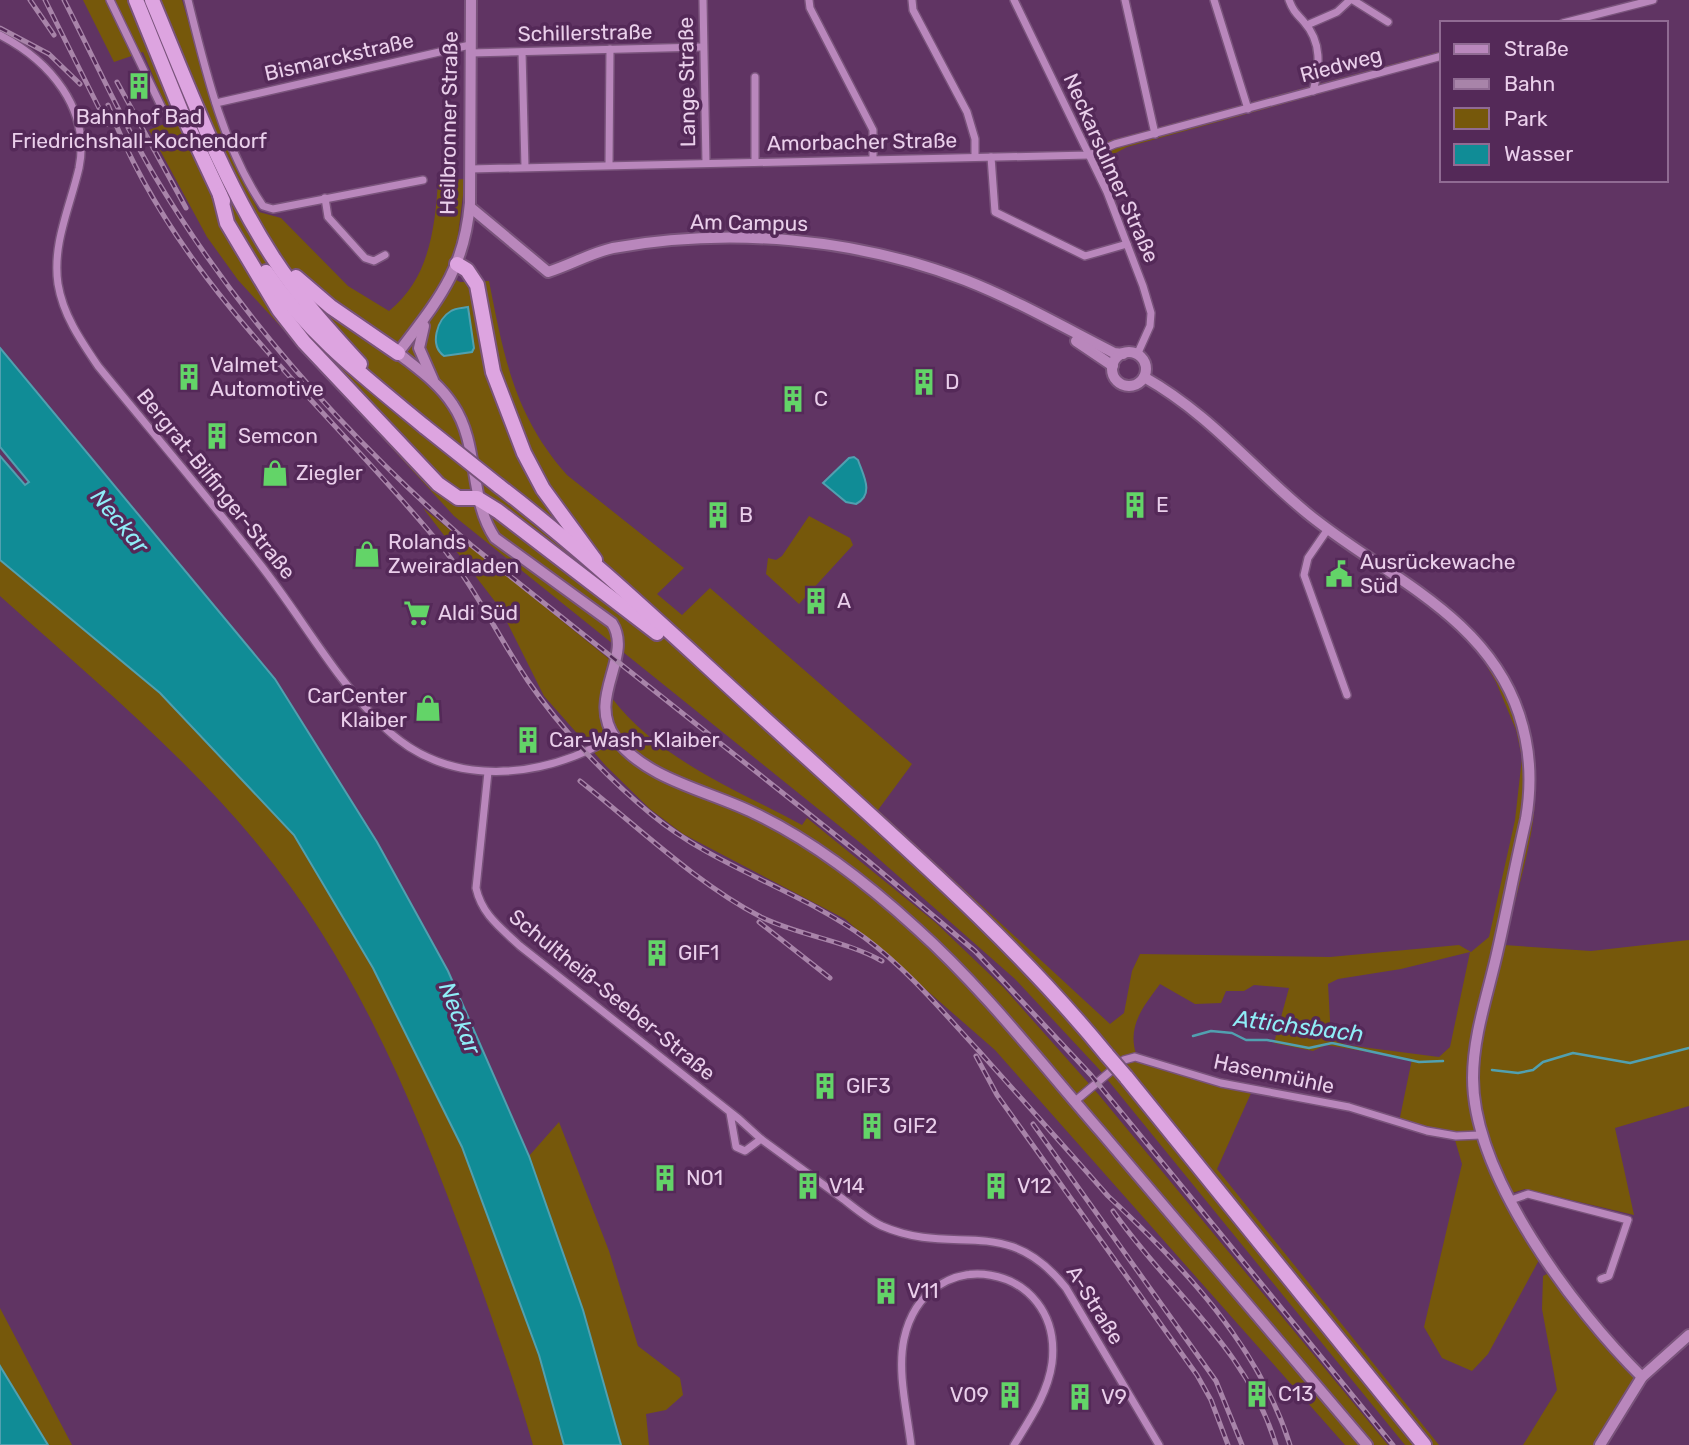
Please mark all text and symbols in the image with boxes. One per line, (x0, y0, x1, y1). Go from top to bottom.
street label: Lange Straße (673, 17, 700, 147)
street label: Schillerstraße (517, 19, 653, 46)
legend (1440, 21, 1668, 182)
street label: Bismarckstraße (262, 27, 416, 86)
street label: Heilbronner Straße (434, 31, 463, 215)
text: Straße (1504, 36, 1569, 61)
street label: Riedweg (1297, 42, 1385, 87)
street label: Neckarsulmer Straße (1058, 69, 1164, 266)
building icon: Bahnhof Bad Friedrichshall-Kochendorf (124, 71, 154, 101)
text: Bahn (1504, 71, 1555, 96)
place label: Bahnhof Bad Friedrichshall-Kochendorf (11, 104, 267, 153)
text: Park (1504, 106, 1548, 131)
street label: Amorbacher Straße (767, 127, 957, 156)
text: Wasser (1504, 141, 1573, 166)
street label: Am Campus (690, 209, 808, 236)
place label: Valmet Automotive (210, 352, 324, 401)
building icon: Valmet Automotive (174, 362, 204, 392)
building icon: D (909, 367, 939, 397)
place label: D (945, 369, 959, 394)
street label: Bergrat-Bilfinger-Straße (132, 383, 301, 584)
building icon: C (778, 384, 808, 414)
place label: C (814, 386, 828, 411)
building icon: Semcon (202, 421, 232, 451)
place label: Semcon (238, 423, 318, 448)
shop icon: Ziegler (260, 458, 290, 488)
place label: Ziegler (296, 460, 363, 485)
water label: Neckar (85, 483, 156, 560)
building icon: E (1120, 490, 1150, 520)
place label: E (1156, 492, 1169, 517)
building icon: B (703, 500, 733, 530)
place label: B (739, 502, 753, 527)
place label: Rolands Zweiradladen (388, 529, 519, 578)
shop icon: Rolands Zweiradladen (352, 539, 382, 569)
place label: Ausrückewache Süd (1360, 549, 1516, 598)
public building icon: Ausrückewache Süd (1324, 559, 1354, 589)
building icon: A (801, 586, 831, 616)
place label: A (837, 588, 851, 613)
supermarket icon: Aldi Süd (402, 598, 432, 628)
place label: Aldi Süd (438, 600, 518, 625)
place label: CarCenter Klaiber (307, 683, 407, 732)
shop icon: CarCenter Klaiber (413, 693, 443, 723)
building icon: Car-Wash-Klaiber (513, 725, 543, 755)
place label: Car-Wash-Klaiber (549, 727, 720, 752)
street label: Schultheiß-Seeber-Straße (504, 904, 720, 1085)
building icon: GIF1 (642, 938, 672, 968)
place label: GIF1 (678, 940, 719, 965)
water label: Neckar (433, 978, 488, 1059)
water label: Attichsbach (1232, 1004, 1365, 1048)
street label: Hasenmühle (1211, 1049, 1337, 1098)
building icon: GIF3 (810, 1071, 840, 1101)
place label: GIF3 (846, 1073, 891, 1098)
building icon: GIF2 (857, 1111, 887, 1141)
place label: GIF2 (893, 1113, 937, 1138)
building icon: N01 (650, 1163, 680, 1193)
place label: N01 (686, 1165, 723, 1190)
building icon: V14 (793, 1171, 823, 1201)
building icon: V12 (981, 1171, 1011, 1201)
place label: V14 (829, 1173, 865, 1198)
place label: V12 (1017, 1173, 1052, 1198)
street label: A-Straße (1061, 1261, 1129, 1349)
building icon: V11 (871, 1276, 901, 1306)
place label: V11 (907, 1278, 939, 1303)
building icon: C13 (1242, 1379, 1272, 1409)
building icon: V09 (995, 1380, 1025, 1410)
place label: C13 (1278, 1381, 1314, 1406)
place label: V09 (950, 1382, 989, 1407)
building icon: V9 (1065, 1382, 1095, 1412)
place label: V9 (1101, 1384, 1127, 1409)

